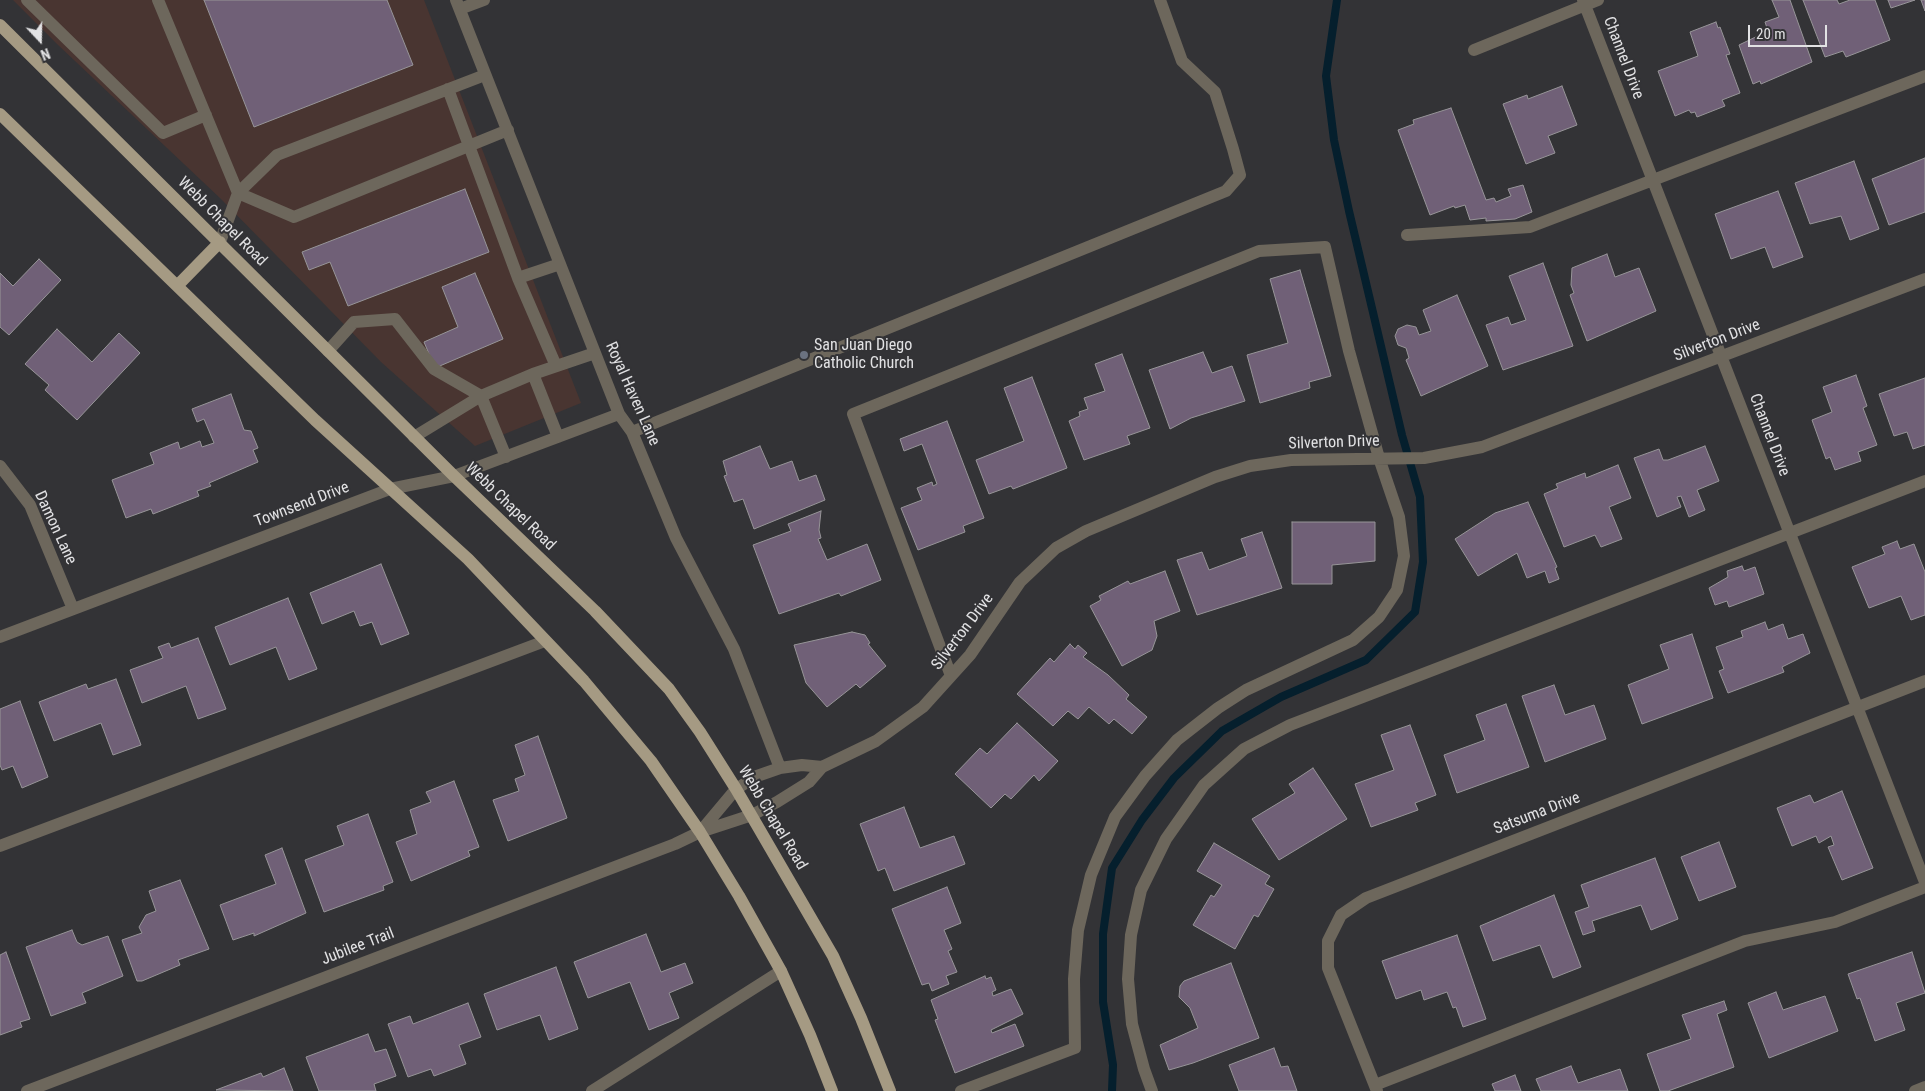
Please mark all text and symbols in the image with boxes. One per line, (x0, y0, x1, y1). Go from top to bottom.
street label: Channel Drive (1598, 14, 1648, 102)
north arrow (15, 15, 65, 65)
scale bar (1750, 15, 1829, 47)
text: 20 m (1756, 25, 1786, 43)
text: N (39, 45, 52, 63)
street label: Webb Chapel Road (173, 173, 271, 271)
street label: Silverton Drive (1671, 316, 1763, 366)
place label: San Juan Diego Catholic Church (814, 336, 914, 374)
street label: Royal Haven Lane (601, 339, 663, 449)
marker: San Juan Diego Catholic Church (798, 349, 810, 361)
street label: Channel Drive (1744, 391, 1794, 479)
street label: Silverton Drive (1288, 432, 1380, 454)
street label: Webb Chapel Road (461, 459, 559, 555)
street label: Townsend Drive (252, 478, 352, 532)
street label: Damon Lane (30, 488, 80, 568)
street label: Silverton Drive (928, 590, 998, 674)
street label: Webb Chapel Road (733, 762, 811, 874)
street label: Satsuma Drive (1491, 789, 1583, 839)
street label: Jubilee Trail (319, 924, 397, 970)

